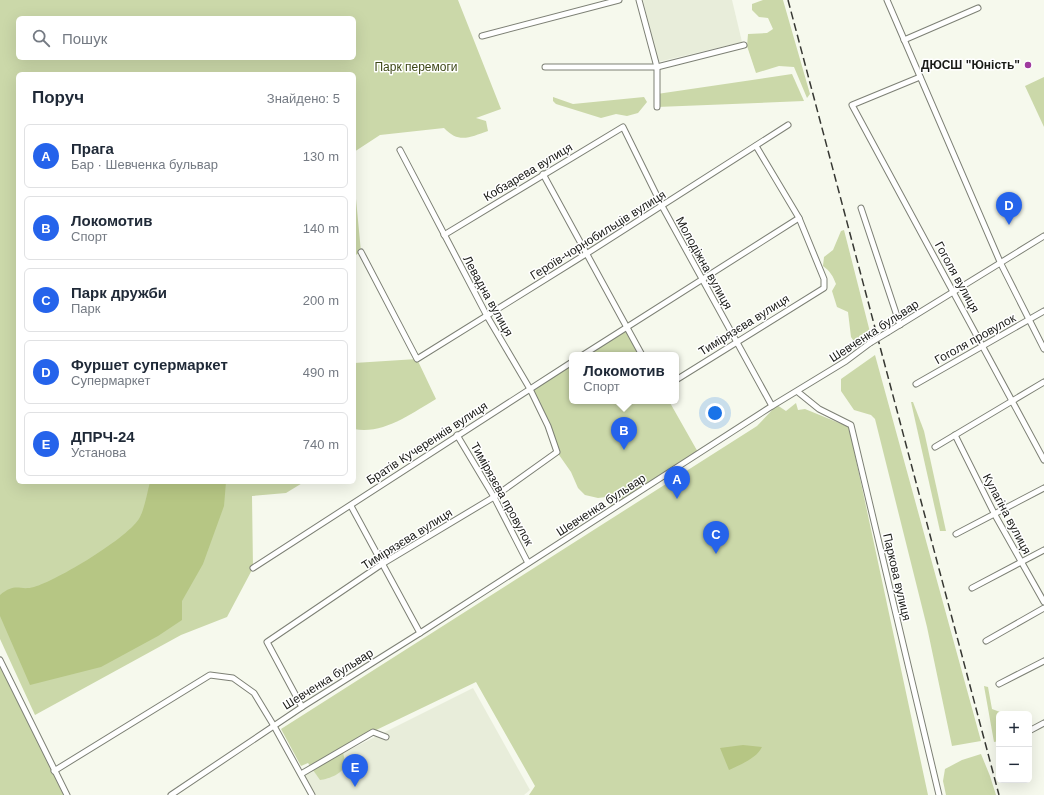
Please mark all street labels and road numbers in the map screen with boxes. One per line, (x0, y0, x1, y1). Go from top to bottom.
street label: Кобзарева вулиця (481, 140, 575, 204)
street label: Героїв-чорнобильців вулиця (528, 187, 668, 283)
street label: Молодіжна вулиця (673, 214, 735, 312)
street label: Гоголя вулиця (932, 239, 982, 315)
street label: Левадна вулиця (460, 253, 516, 339)
street label: Тимірязєва вулиця (696, 291, 792, 359)
street label: Шевченка бульвар (827, 297, 922, 365)
street label: Гоголя провулок (932, 311, 1019, 367)
street label: Братів Кучеренків вулиця (364, 399, 490, 487)
street label: Тимірязєва провулок (468, 440, 537, 549)
street label: Шевченка бульвар (554, 471, 649, 539)
street label: Кулагіна вулиця (980, 471, 1034, 557)
street label: Тимірязєва вулиця (359, 505, 455, 573)
street label: Паркова вулиця (880, 532, 914, 622)
street label: Шевченка бульвар (280, 645, 376, 712)

